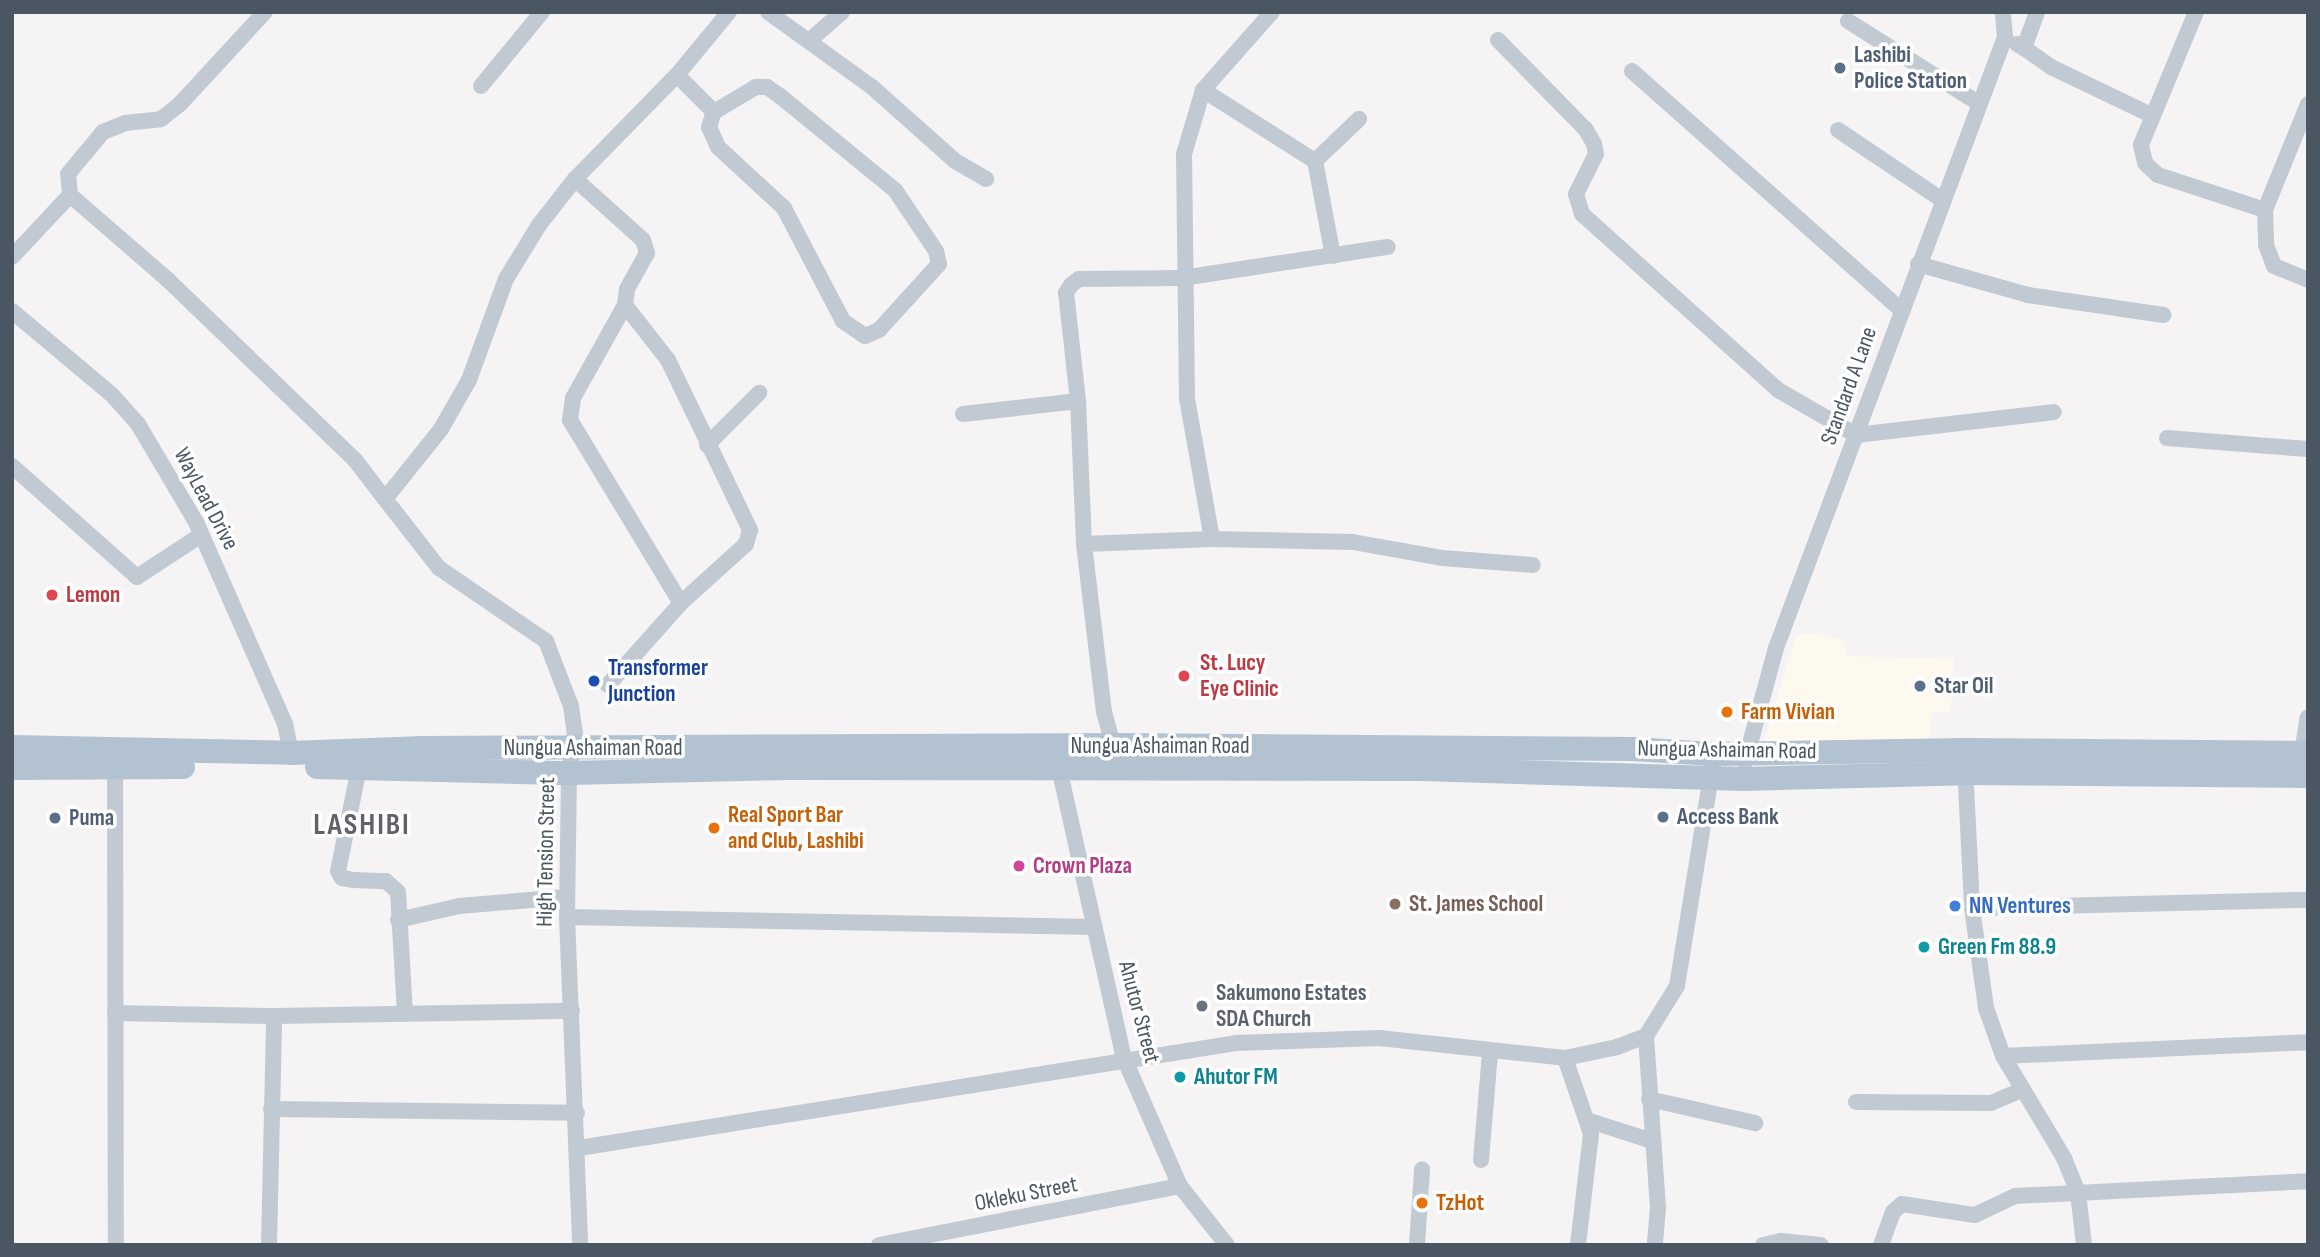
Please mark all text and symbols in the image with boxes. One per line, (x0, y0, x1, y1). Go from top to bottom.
place label: Lashibi Police Station (1854, 41, 1967, 95)
marker: Lashibi Police Station (1832, 60, 1848, 76)
street label: Standard A Lane (1815, 323, 1883, 449)
street label: WayLead Drive (168, 443, 244, 555)
place label: Lemon (66, 581, 120, 609)
marker: Lemon (44, 587, 60, 603)
place label: St. Lucy Eye Clinic (1200, 649, 1279, 703)
place label: Transformer Junction (608, 654, 708, 708)
marker: St. Lucy Eye Clinic (1174, 666, 1194, 686)
place label: Star Oil (1934, 672, 1993, 700)
marker: Transformer Junction (586, 673, 602, 689)
marker: Star Oil (1912, 678, 1928, 694)
place label: Farm Vivian (1741, 698, 1835, 726)
marker: Farm Vivian (1719, 704, 1735, 720)
street label: Nungua Ashaiman Road (1070, 732, 1250, 760)
street label: Nungua Ashaiman Road (503, 734, 683, 762)
street label: Nungua Ashaiman Road (1637, 735, 1817, 765)
street label: High Tension Street (531, 777, 561, 927)
place label: Real Sport Bar and Club, Lashibi (728, 801, 864, 855)
place label: Access Bank (1677, 803, 1779, 831)
place label: Puma (69, 804, 114, 832)
district label: LASHIBI (314, 807, 410, 843)
marker: Access Bank (1655, 809, 1671, 825)
marker: Puma (47, 810, 63, 826)
marker: Real Sport Bar and Club, Lashibi (706, 820, 722, 836)
place label: Crown Plaza (1033, 852, 1132, 880)
marker: Crown Plaza (1011, 858, 1027, 874)
place label: St. James School (1409, 890, 1543, 918)
place label: NN Ventures (1969, 892, 2071, 920)
marker: St. James School (1387, 896, 1403, 912)
marker: NN Ventures (1947, 898, 1963, 914)
place label: Green Fm 88.9 (1938, 933, 2056, 961)
marker: Green Fm 88.9 (1916, 939, 1932, 955)
street label: Ahutor Street (1112, 958, 1166, 1066)
place label: Sakumono Estates SDA Church (1216, 979, 1367, 1033)
marker: Sakumono Estates SDA Church (1194, 998, 1210, 1014)
place label: Ahutor FM (1194, 1063, 1278, 1091)
marker: Ahutor FM (1172, 1069, 1188, 1085)
street label: Okleku Street (972, 1171, 1080, 1217)
place label: TzHot (1436, 1189, 1484, 1217)
marker: TzHot (1414, 1195, 1430, 1211)

